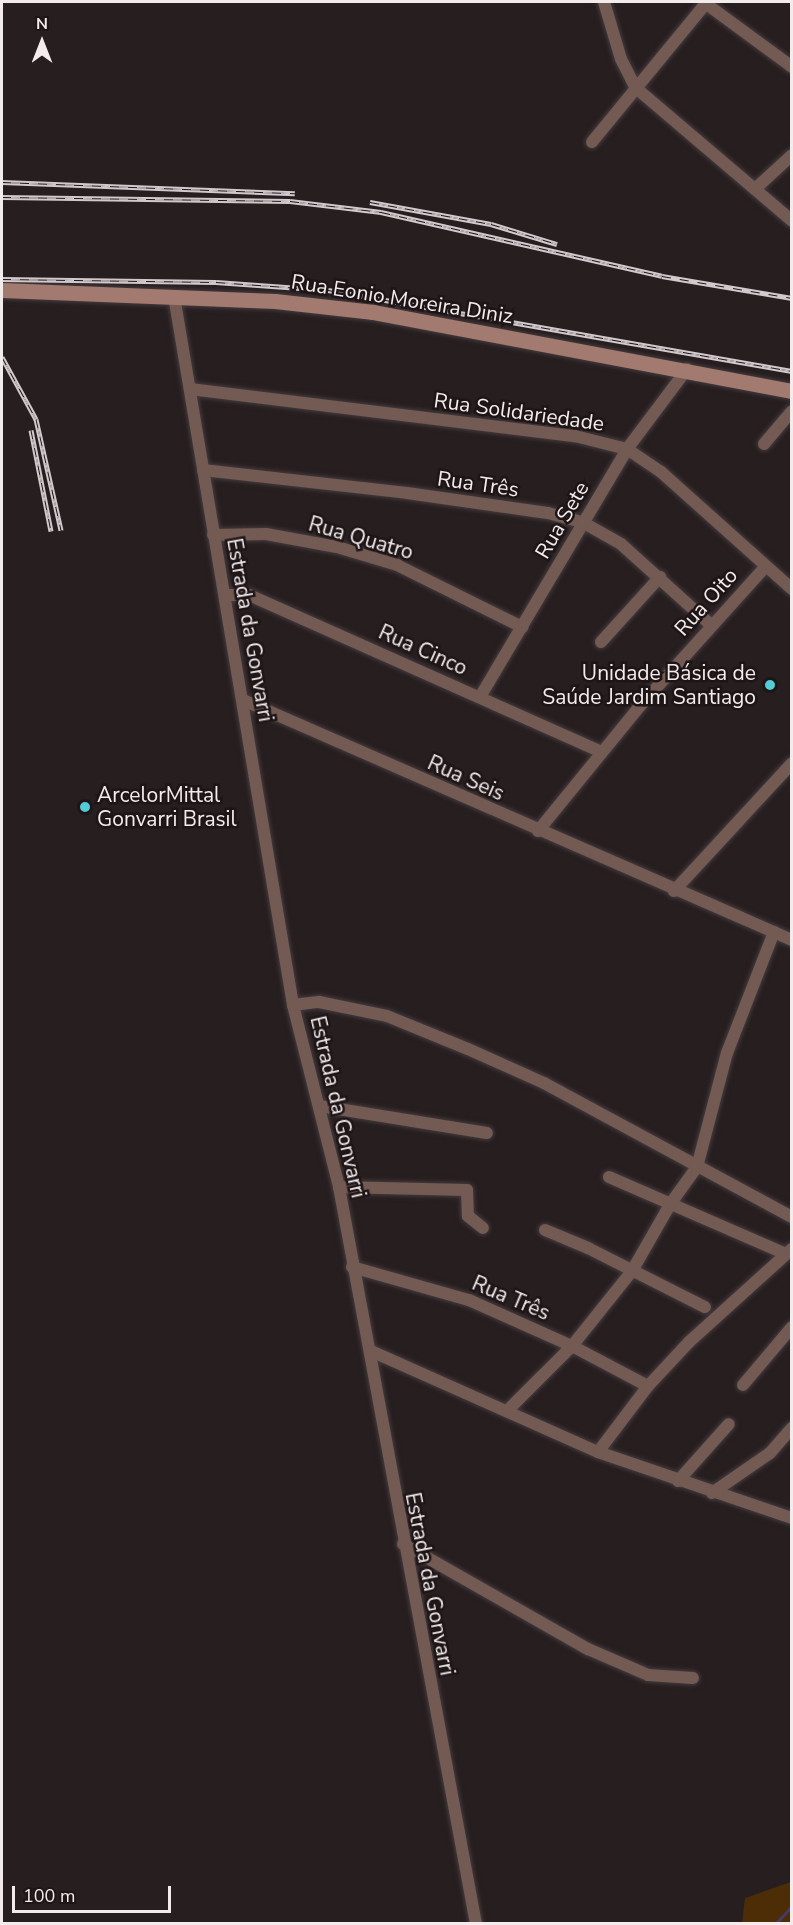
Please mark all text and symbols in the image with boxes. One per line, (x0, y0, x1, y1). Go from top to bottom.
north arrow (12, 12, 72, 72)
text: N (36, 13, 48, 35)
street label: Rua Eonio Moreira Diniz (289, 269, 515, 329)
street label: Rua Solidariedade (432, 388, 606, 436)
street label: Rua Três (436, 466, 520, 502)
street label: Rua Sete (530, 477, 594, 563)
street label: Rua Quatro (306, 511, 416, 565)
street label: Estrada da Gonvarri (221, 536, 279, 724)
street label: Rua Oito (669, 563, 743, 641)
street label: Rua Cinco (375, 619, 471, 681)
place label: Unidade Básica de Saúde Jardim Santiago (542, 660, 756, 710)
marker: Unidade Básica de Saúde Jardim Santiago (761, 676, 779, 694)
street label: Rua Seis (424, 750, 508, 806)
place label: ArcelorMittal Gonvarri Brasil (97, 782, 237, 832)
marker: ArcelorMittal Gonvarri Brasil (78, 800, 92, 814)
street label: Estrada da Gonvarri (305, 1014, 371, 1200)
street label: Rua Três (468, 1270, 554, 1326)
street label: Estrada da Gonvarri (400, 1490, 460, 1678)
scale bar (15, 1874, 174, 1912)
text: 100 m (23, 1884, 75, 1908)

